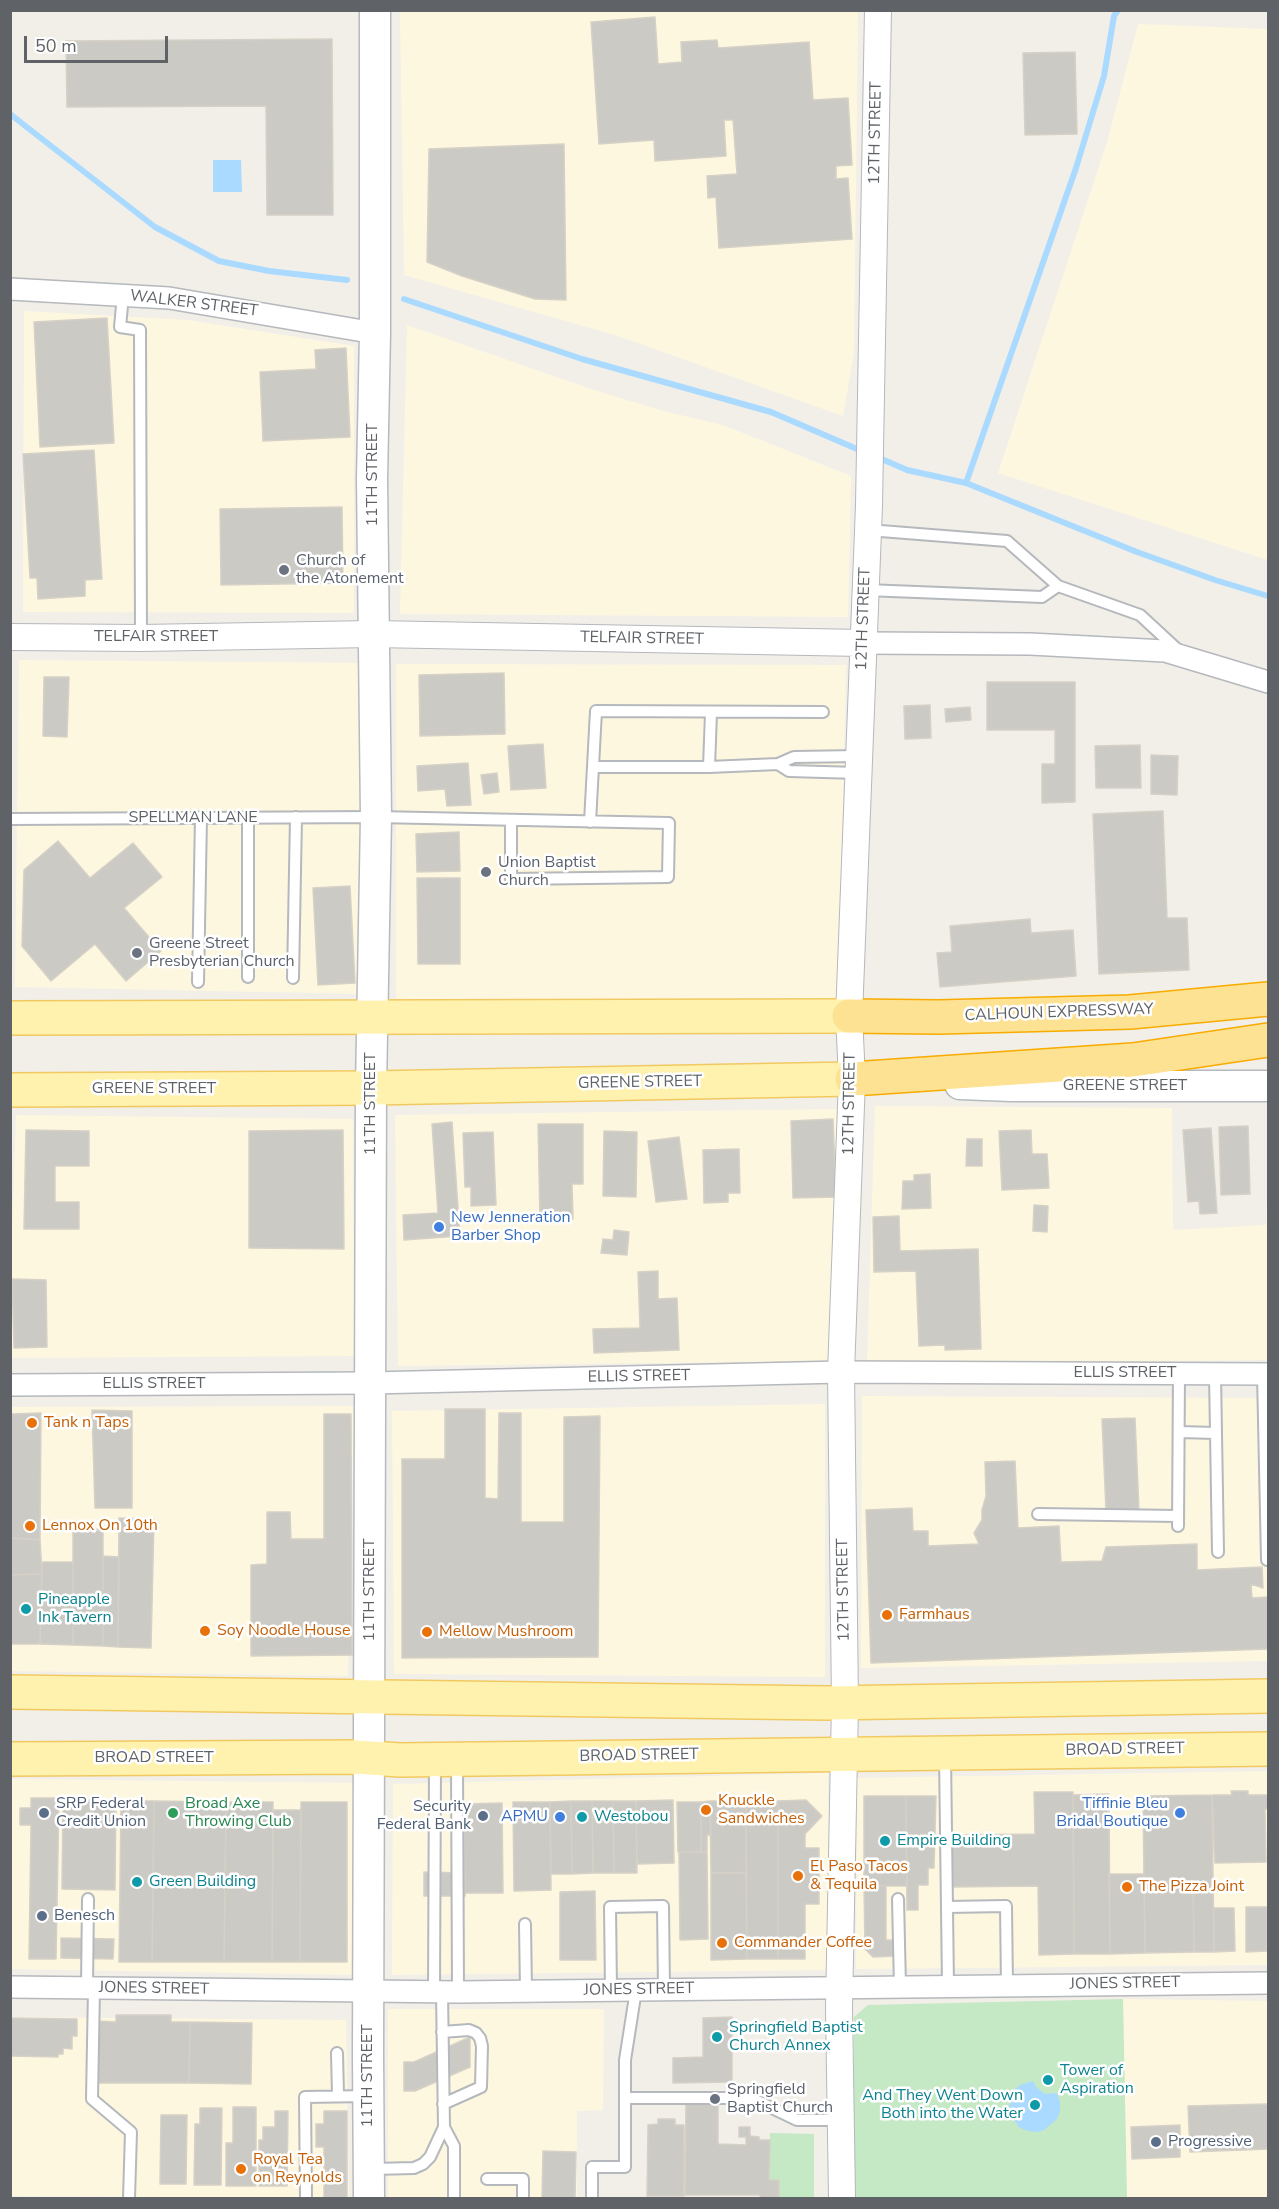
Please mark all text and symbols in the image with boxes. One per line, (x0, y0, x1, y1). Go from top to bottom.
scale bar (27, 24, 171, 62)
text: 50 m (35, 34, 77, 58)
street label: 12TH STREET (866, 81, 886, 185)
street label: WALKER STREET (129, 287, 259, 321)
street label: 11TH STREET (363, 423, 383, 527)
place label: Church of the Atonement (296, 551, 404, 589)
marker: Church of the Atonement (277, 563, 291, 577)
street label: 12TH STREET (853, 567, 875, 671)
street label: TELFAIR STREET (94, 627, 218, 647)
street label: TELFAIR STREET (580, 628, 704, 650)
street label: SPELLMAN LANE (128, 808, 258, 828)
place label: Union Baptist Church (498, 853, 596, 891)
marker: Union Baptist Church (479, 865, 493, 879)
place label: Greene Street Presbyterian Church (149, 934, 294, 972)
marker: Greene Street Presbyterian Church (130, 946, 144, 960)
street label: CALHOUN EXPRESSWAY (964, 1000, 1154, 1026)
street label: 11TH STREET (361, 1052, 381, 1156)
street label: 12TH STREET (840, 1052, 860, 1156)
street label: GREENE STREET (578, 1072, 702, 1094)
street label: GREENE STREET (1063, 1076, 1187, 1096)
street label: GREENE STREET (92, 1079, 216, 1099)
place label: New Jenneration Barber Shop (451, 1208, 571, 1246)
marker: New Jenneration Barber Shop (432, 1220, 446, 1234)
street label: ELLIS STREET (1074, 1363, 1176, 1383)
street label: ELLIS STREET (587, 1367, 691, 1387)
street label: ELLIS STREET (103, 1374, 205, 1394)
place label: Tank n Taps (44, 1413, 129, 1433)
marker: Tank n Taps (25, 1416, 39, 1430)
place label: Lennox On 10th (42, 1516, 158, 1536)
marker: Lennox On 10th (23, 1519, 37, 1533)
street label: 11TH STREET (360, 1538, 380, 1642)
street label: 12TH STREET (834, 1538, 854, 1642)
place label: Pineapple Ink Tavern (38, 1590, 112, 1628)
marker: Pineapple Ink Tavern (19, 1602, 33, 1616)
place label: Farmhaus (899, 1605, 970, 1625)
marker: Farmhaus (880, 1608, 894, 1622)
place label: Soy Noodle House (217, 1621, 350, 1641)
place label: Mellow Mushroom (439, 1622, 573, 1642)
marker: Soy Noodle House (198, 1624, 212, 1638)
marker: Mellow Mushroom (420, 1625, 434, 1639)
street label: BROAD STREET (1065, 1739, 1185, 1761)
street label: BROAD STREET (579, 1745, 699, 1767)
street label: BROAD STREET (94, 1748, 214, 1768)
place label: Knuckle Sandwiches (718, 1791, 805, 1829)
place label: SRP Federal Credit Union (56, 1794, 146, 1832)
place label: Broad Axe Throwing Club (185, 1794, 292, 1832)
place label: Tiffinie Bleu Bridal Boutique (1056, 1794, 1168, 1832)
place label: Security Federal Bank (377, 1797, 471, 1835)
marker: Knuckle Sandwiches (699, 1803, 713, 1817)
marker: SRP Federal Credit Union (37, 1806, 51, 1820)
marker: Broad Axe Throwing Club (166, 1806, 180, 1820)
marker: Tiffinie Bleu Bridal Boutique (1173, 1806, 1187, 1820)
place label: APMU (501, 1807, 548, 1827)
place label: Westobou (594, 1807, 668, 1827)
marker: Security Federal Bank (476, 1809, 490, 1823)
marker: APMU (553, 1810, 567, 1824)
marker: Westobou (575, 1810, 589, 1824)
place label: Empire Building (897, 1831, 1011, 1851)
marker: Empire Building (878, 1834, 892, 1848)
place label: El Paso Tacos & Tequila (810, 1857, 908, 1895)
marker: El Paso Tacos & Tequila (791, 1869, 805, 1883)
place label: Green Building (149, 1872, 256, 1892)
marker: Green Building (130, 1875, 144, 1889)
place label: The Pizza Joint (1139, 1877, 1244, 1897)
marker: The Pizza Joint (1120, 1880, 1134, 1894)
place label: Benesch (54, 1906, 115, 1926)
marker: Benesch (35, 1909, 49, 1923)
place label: Commander Coffee (734, 1933, 872, 1953)
marker: Commander Coffee (715, 1936, 729, 1950)
street label: JONES STREET (1070, 1973, 1180, 1995)
street label: JONES STREET (99, 1978, 209, 2000)
street label: JONES STREET (584, 1979, 694, 2001)
place label: Springfield Baptist Church Annex (729, 2018, 863, 2056)
street label: 11TH STREET (358, 2024, 378, 2128)
marker: Springfield Baptist Church Annex (710, 2030, 724, 2044)
place label: Tower of Aspiration (1060, 2061, 1134, 2099)
marker: Tower of Aspiration (1041, 2073, 1055, 2087)
place label: Springfield Baptist Church (727, 2080, 833, 2118)
place label: And They Went Down Both into the Water (862, 2086, 1023, 2124)
marker: Springfield Baptist Church (708, 2092, 722, 2106)
marker: And They Went Down Both into the Water (1028, 2098, 1042, 2112)
place label: Progressive (1168, 2132, 1252, 2152)
marker: Progressive (1149, 2135, 1163, 2149)
place label: Royal Tea on Reynolds (253, 2150, 342, 2188)
marker: Royal Tea on Reynolds (234, 2162, 248, 2176)

